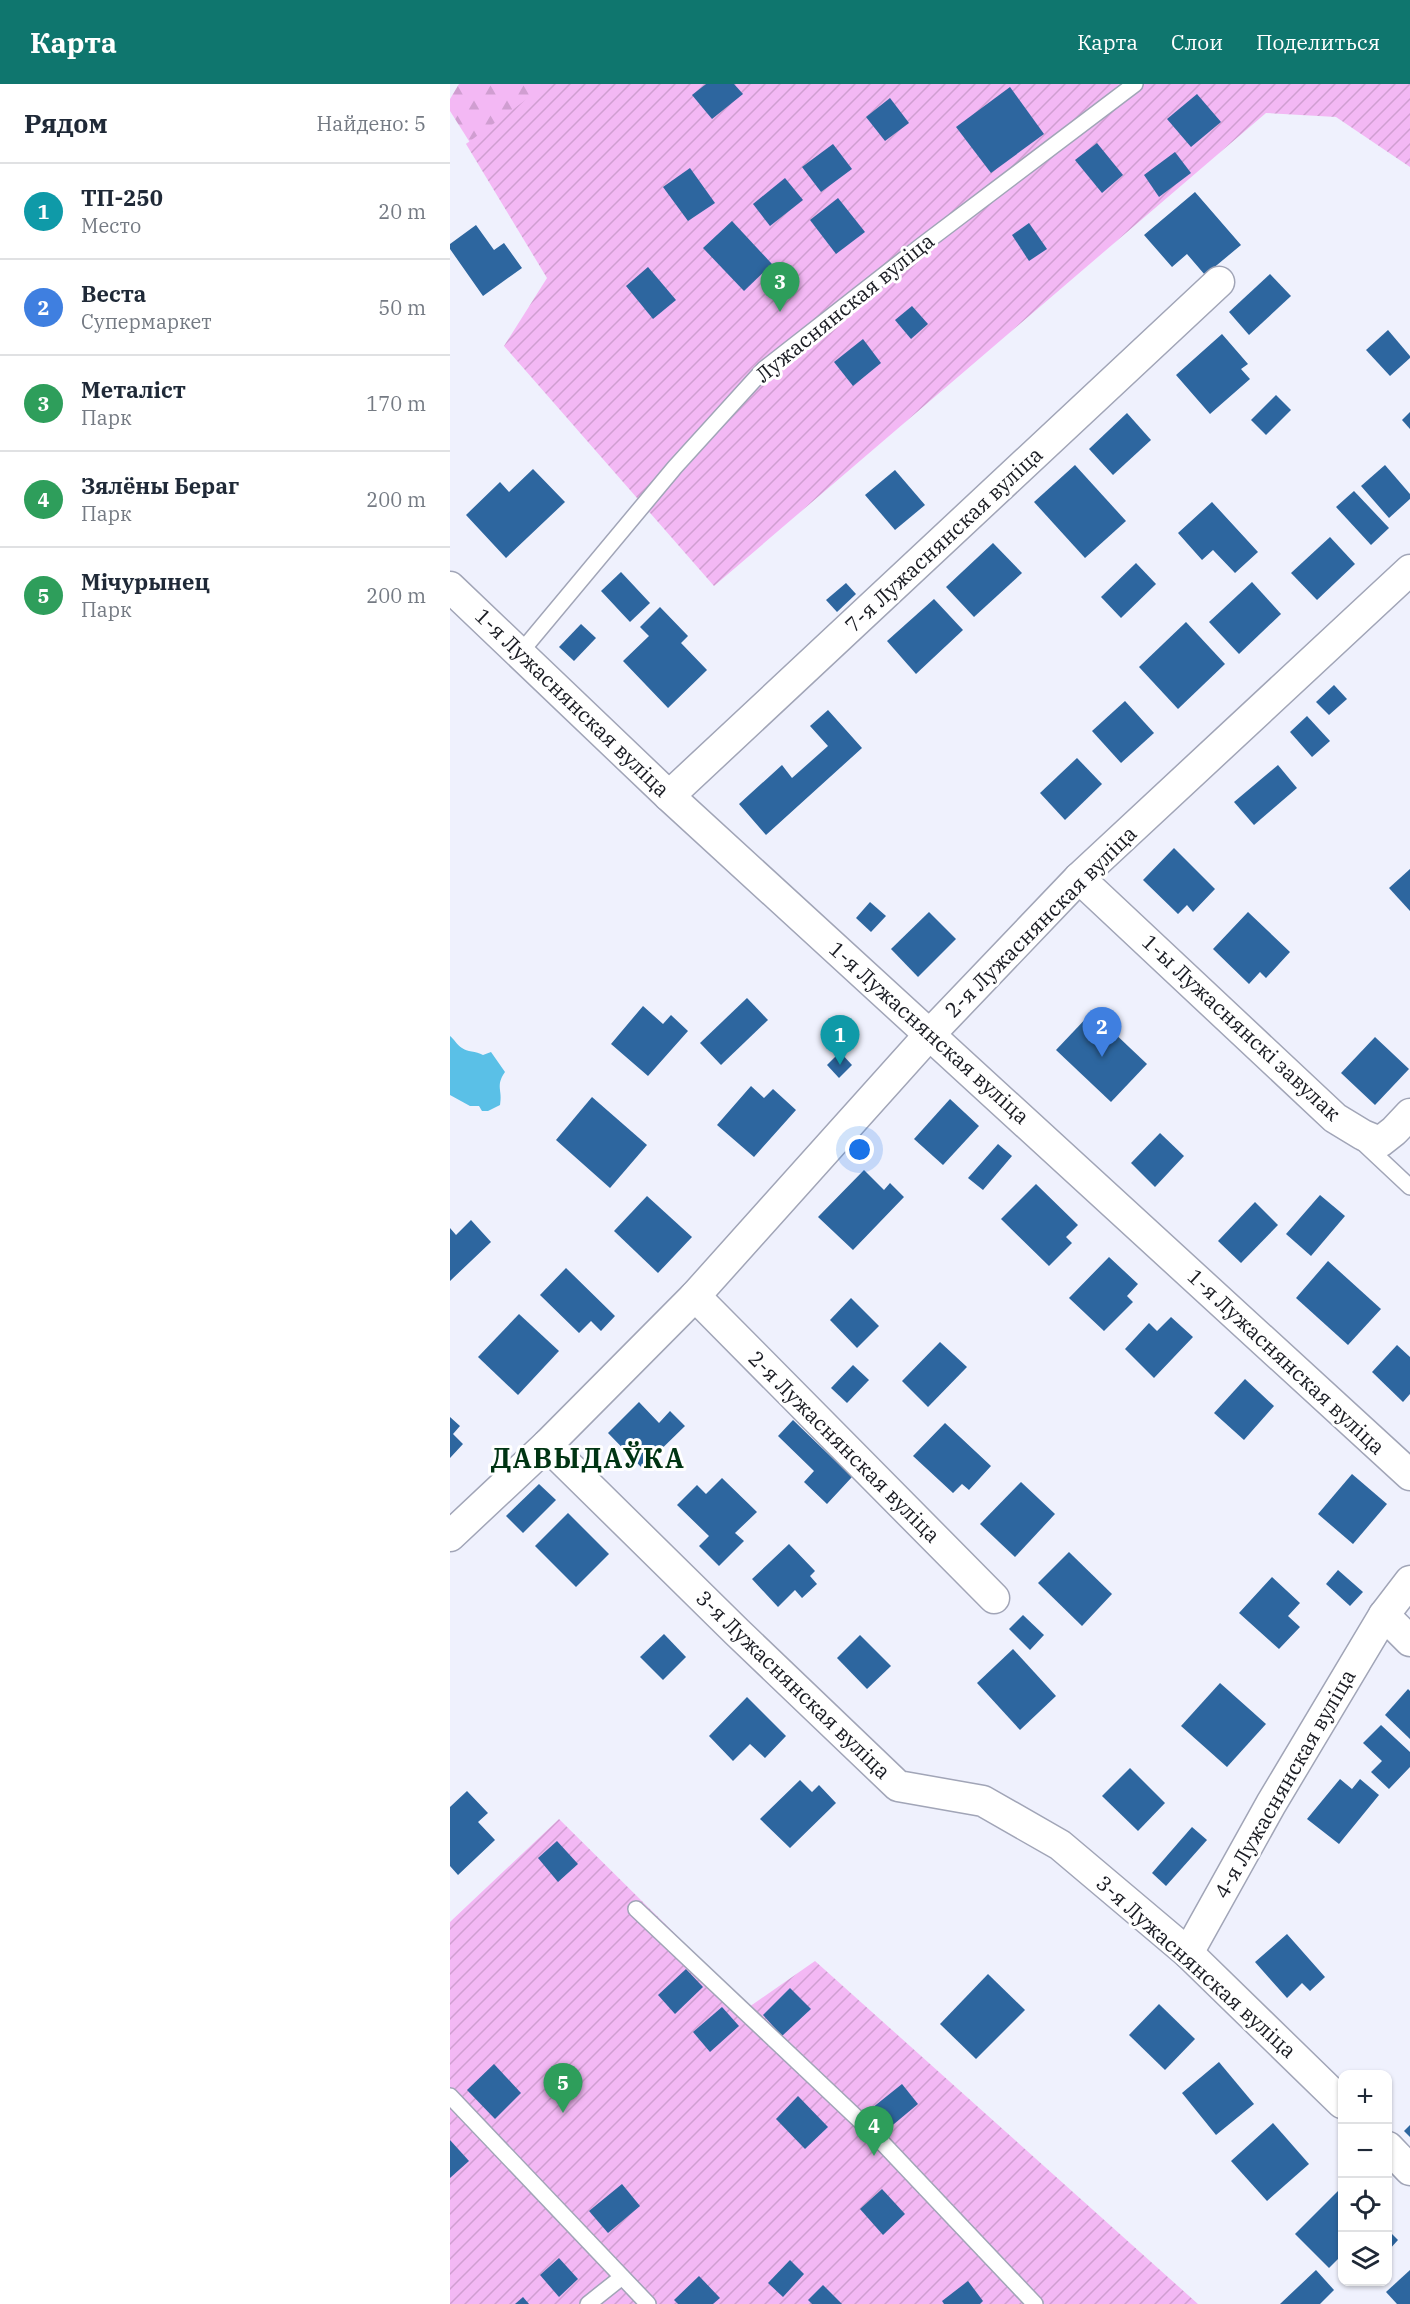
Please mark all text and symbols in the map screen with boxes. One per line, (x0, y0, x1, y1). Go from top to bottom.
text: Карта (30, 24, 117, 61)
text: Карта (1077, 28, 1138, 56)
text: Слои (1171, 28, 1223, 56)
text: Поделиться (1256, 28, 1380, 56)
text: Рядом (24, 106, 108, 140)
text: Найдено: 5 (317, 110, 426, 137)
text: ТП-250 (81, 183, 163, 212)
text: 1 (38, 198, 50, 225)
text: 20 m (378, 198, 426, 225)
text: Место (81, 212, 141, 239)
street label: Лужаснянская вуліца (749, 226, 940, 388)
pin: 3 (760, 262, 800, 312)
text: Веста (81, 279, 146, 308)
text: 2 (38, 294, 50, 321)
text: 50 m (378, 294, 426, 321)
text: Супермаркет (81, 308, 212, 335)
text: Металіст (81, 375, 186, 404)
text: 3 (38, 390, 50, 417)
text: 170 m (366, 390, 426, 417)
text: Парк (81, 404, 132, 431)
street label: 7-я Лужаснянская вуліца (839, 440, 1048, 638)
text: Зялёны Бераг (81, 471, 239, 500)
text: 4 (38, 486, 50, 513)
text: 200 m (366, 486, 426, 513)
text: Парк (81, 500, 132, 527)
text: Мічурынец (81, 567, 210, 596)
text: 5 (38, 582, 50, 609)
text: 200 m (366, 582, 426, 609)
text: Парк (81, 596, 132, 623)
street label: 1-я Лужаснянская вуліца (469, 602, 676, 803)
street label: 2-я Лужаснянская вуліца (938, 819, 1142, 1023)
street label: 1-ы Лужаснянскі завулак (1136, 928, 1347, 1127)
street label: 1-я Лужаснянская вуліца (824, 937, 1034, 1129)
pin: 2 (1082, 1008, 1122, 1057)
pin: 1 (820, 1016, 860, 1065)
your location (845, 1135, 874, 1164)
street label: 1-я Лужаснянская вуліца (1182, 1262, 1391, 1460)
street label: 2-я Лужаснянская вуліца (743, 1344, 947, 1548)
district label: ДАВЫДАЎКА (491, 1440, 685, 1475)
street label: 3-я Лужаснянская вуліца (690, 1584, 897, 1785)
street label: 4-я Лужаснянская вуліца (1207, 1664, 1361, 1903)
street label: 3-я Лужаснянская вуліца (1091, 1869, 1303, 2064)
pin: 5 (544, 2064, 582, 2113)
map controls (1338, 2070, 1392, 2286)
button: + (1338, 2070, 1392, 2124)
pin: 4 (854, 2106, 894, 2156)
button: − (1338, 2124, 1392, 2178)
button: locate (1338, 2178, 1392, 2232)
button: layers (1338, 2232, 1392, 2286)

